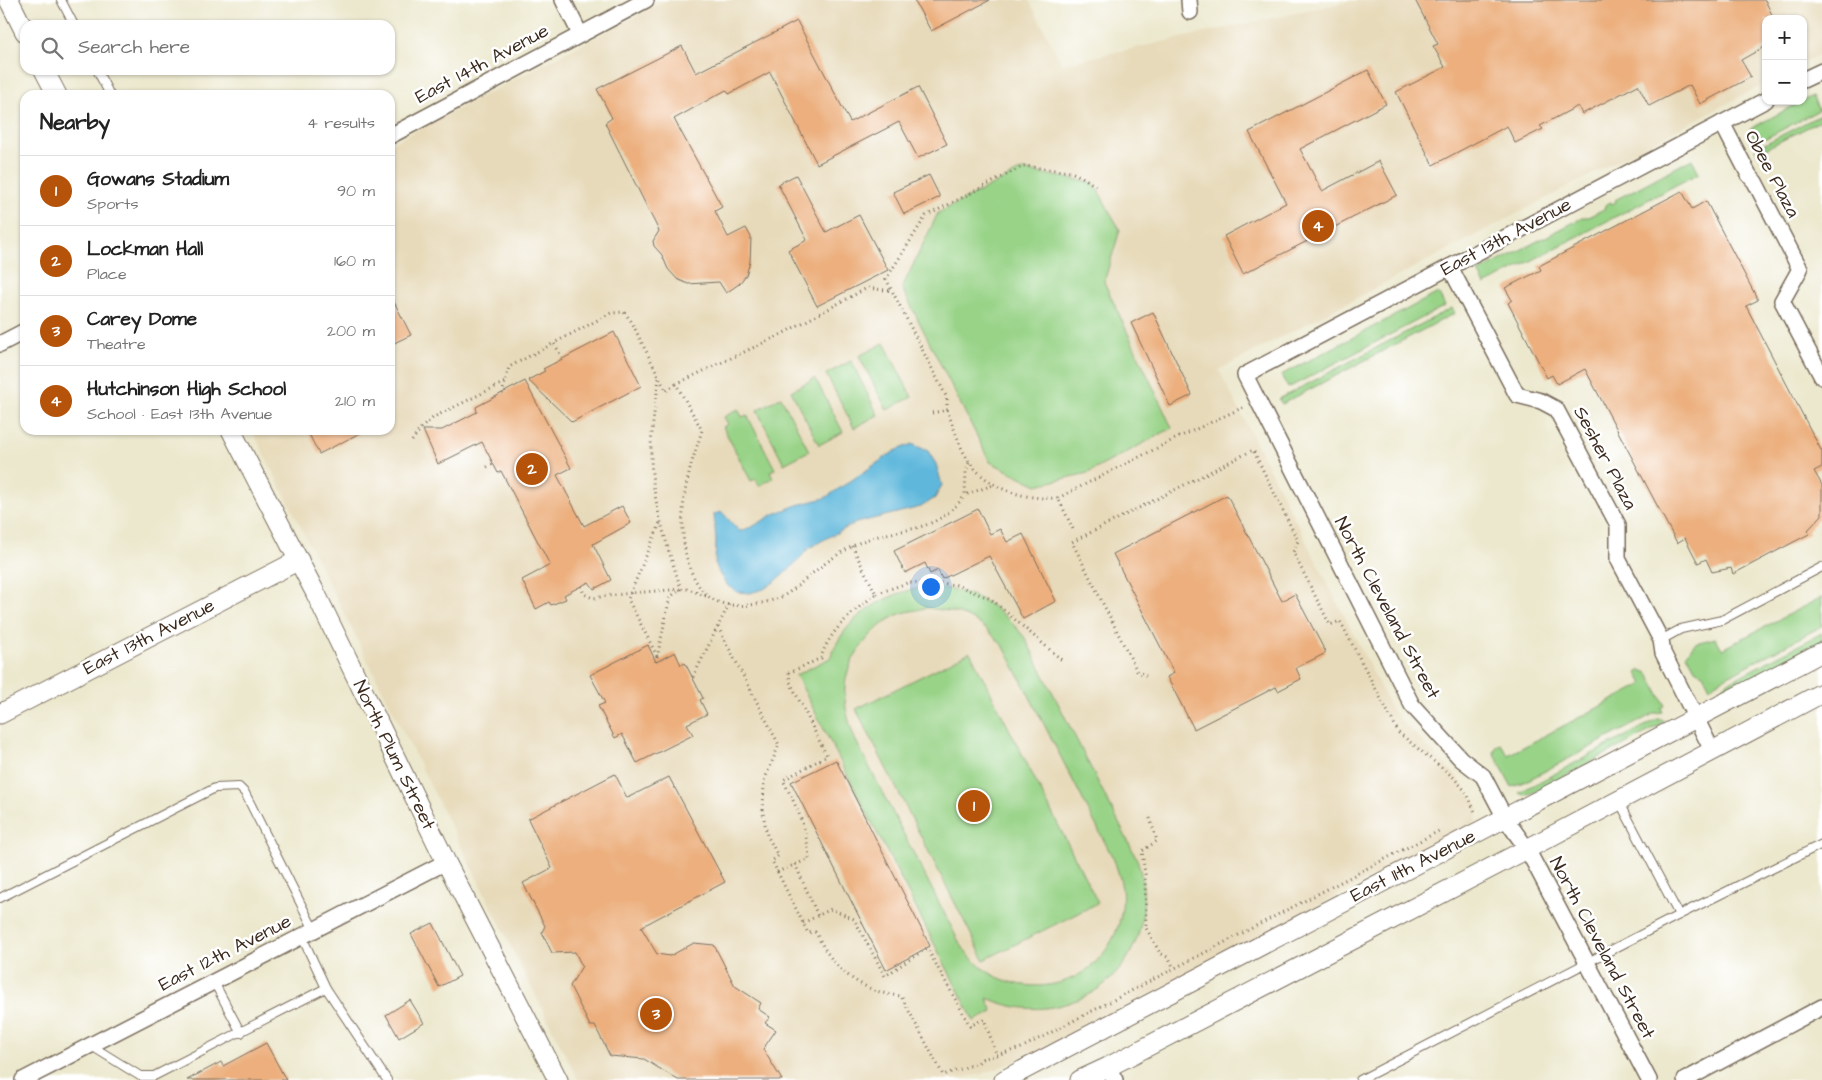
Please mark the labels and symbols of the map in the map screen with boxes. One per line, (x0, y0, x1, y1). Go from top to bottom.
street label: East 14th Avenue (411, 17, 553, 111)
street label: Obee Plaza (1738, 126, 1806, 223)
street label: East 13th Avenue (1436, 191, 1576, 283)
pin: 4 (1302, 207, 1334, 245)
street label: Sesher Plaza (1566, 401, 1644, 515)
pin: 2 (516, 450, 548, 488)
street label: North Cleveland Street (1327, 512, 1447, 704)
your location (918, 574, 944, 600)
street label: East 13th Avenue (79, 592, 219, 682)
street label: North Plum Street (346, 676, 442, 835)
pin: 1 (958, 787, 990, 825)
street label: East 11th Avenue (1346, 823, 1480, 909)
street label: North Cleveland Street (1542, 852, 1662, 1044)
street label: East 12th Avenue (154, 908, 296, 998)
pin: 3 (640, 995, 672, 1033)

